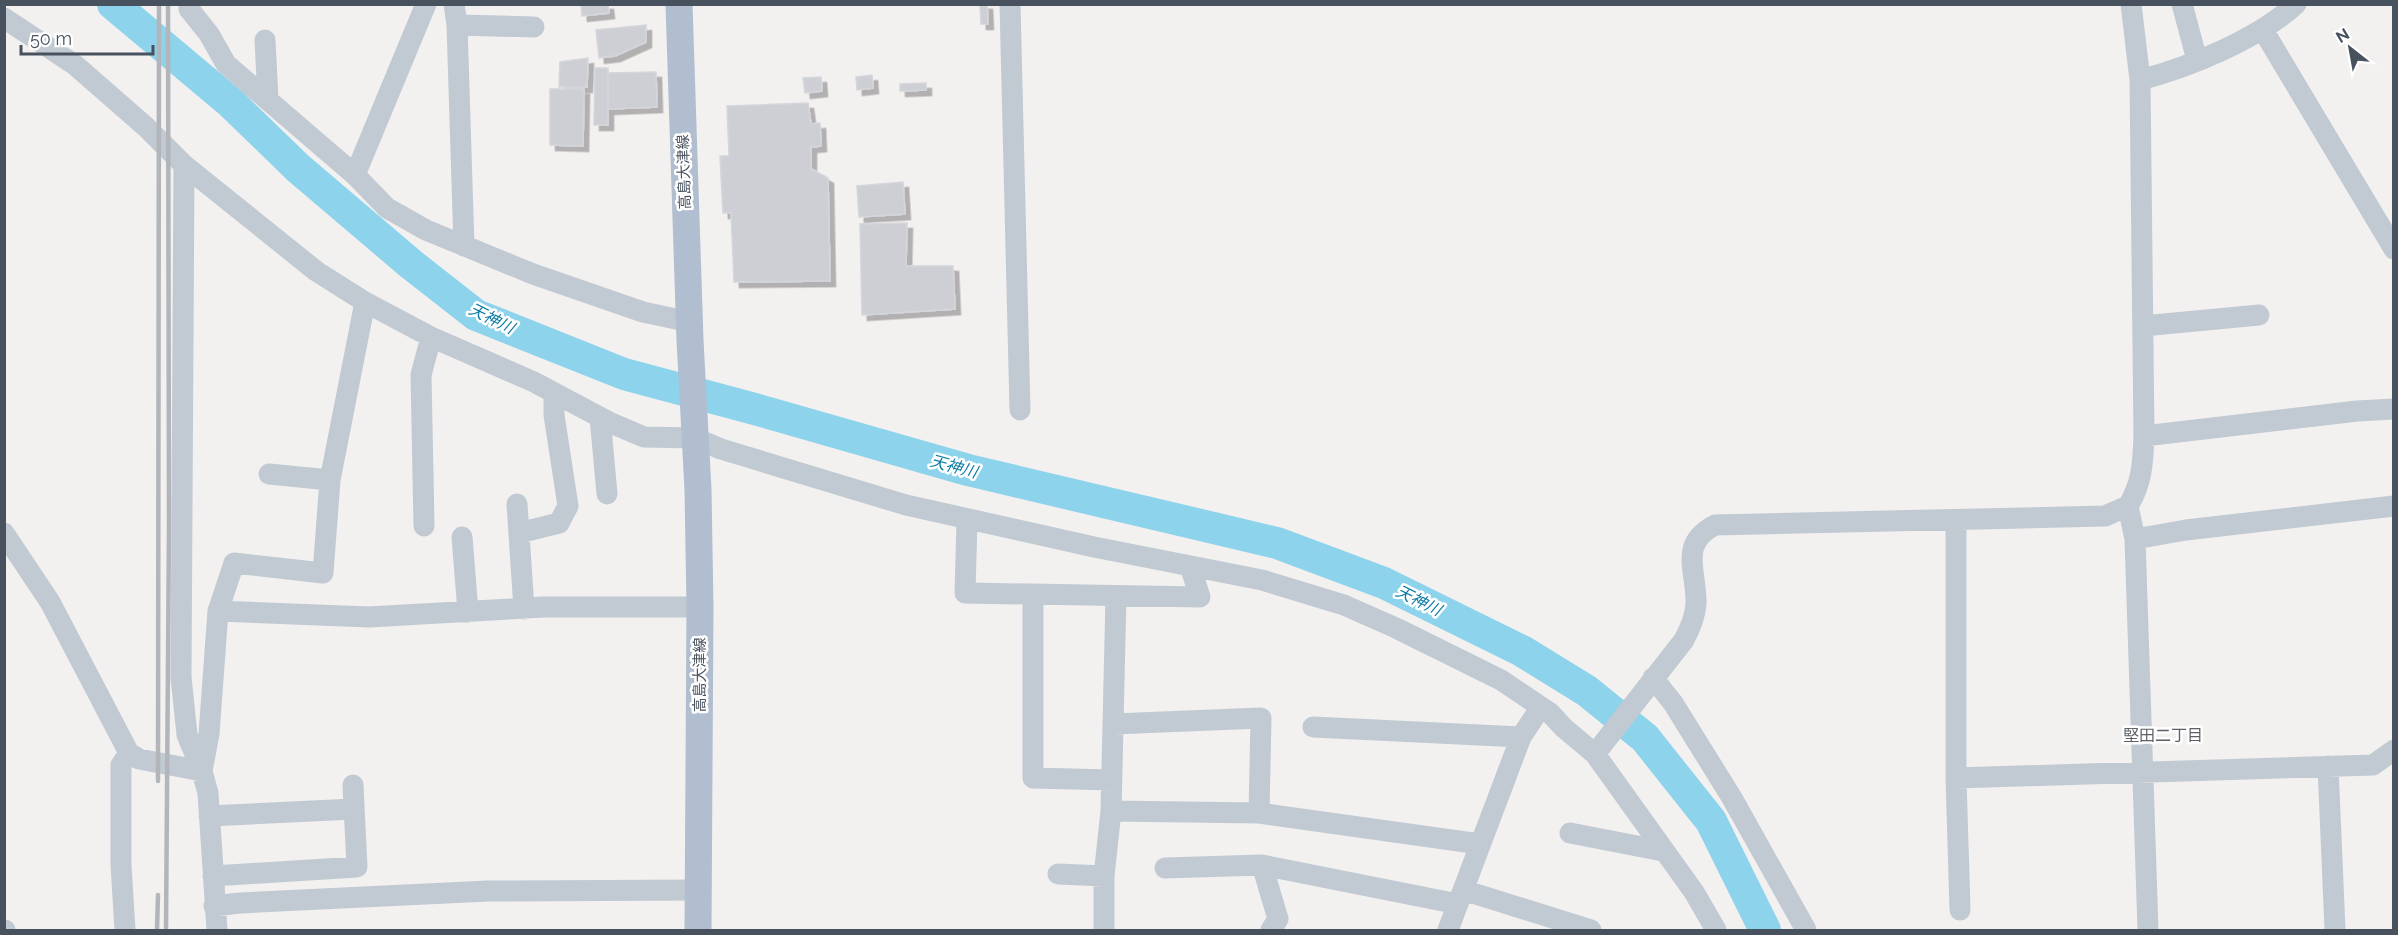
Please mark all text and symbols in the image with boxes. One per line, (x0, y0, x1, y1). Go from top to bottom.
scale bar (21, 18, 153, 56)
north arrow (2320, 18, 2380, 78)
text: N (2332, 24, 2353, 47)
text: 50 m (30, 28, 72, 49)
street label: 高島大津線 (674, 134, 694, 210)
water label: 天神川 (466, 299, 519, 338)
water label: 天神川 (928, 451, 981, 482)
water label: 天神川 (1393, 581, 1446, 620)
street label: 高島大津線 (691, 637, 709, 713)
district label: 堅田二丁目 (2123, 726, 2203, 745)

